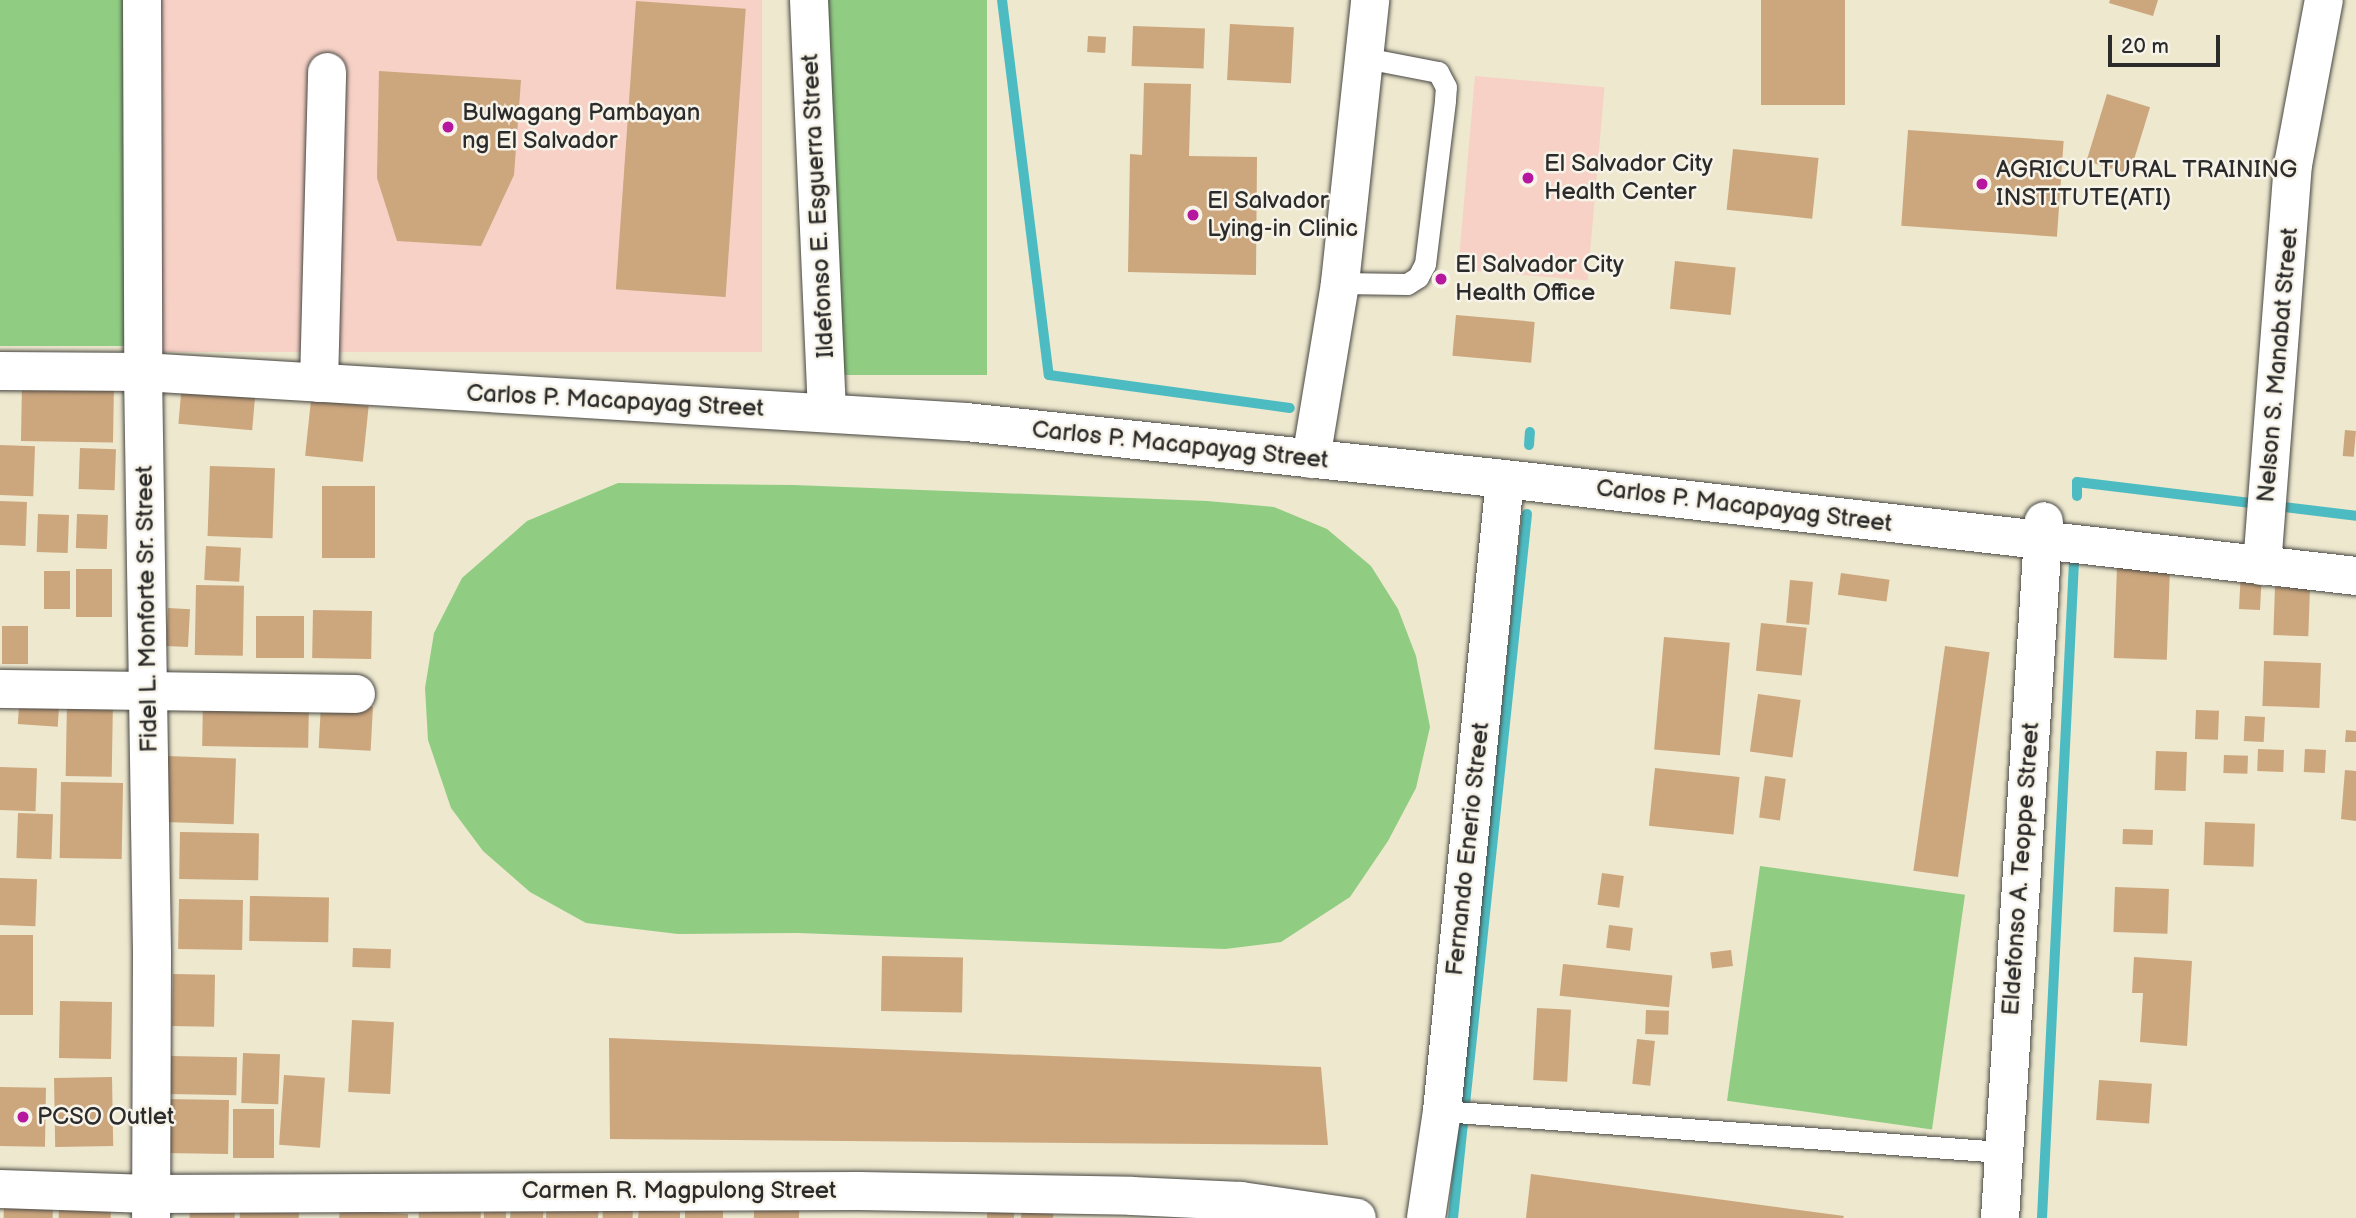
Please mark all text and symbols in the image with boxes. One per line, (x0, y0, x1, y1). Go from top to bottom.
scale bar (2111, 21, 2223, 65)
text: 20 m (2121, 34, 2169, 59)
street label: Ildefonso E. Esguerra Street (796, 53, 840, 359)
place label: Bulwagang Pambayan ng El Salvador (462, 99, 700, 155)
marker: Bulwagang Pambayan ng El Salvador (440, 119, 456, 135)
place label: El Salvador City Health Center (1544, 150, 1713, 206)
place label: AGRICULTURAL TRAINING INSTITUTE(ATI) (1996, 156, 2298, 212)
marker: El Salvador City Health Center (1518, 168, 1538, 188)
marker: AGRICULTURAL TRAINING INSTITUTE(ATI) (1974, 176, 1990, 192)
place label: El Salvador Lying-in Clinic (1207, 187, 1358, 243)
marker: El Salvador Lying-in Clinic (1185, 207, 1201, 223)
street label: Nelson S. Manabat Street (2252, 226, 2304, 504)
place label: El Salvador City Health Office (1455, 251, 1624, 307)
marker: El Salvador City Health Office (1433, 271, 1449, 287)
street label: Carlos P. Macapayag Street (465, 379, 765, 423)
street label: Carlos P. Macapayag Street (1030, 415, 1330, 475)
street label: Fidel L. Monforte Sr. Street (130, 465, 164, 753)
street label: Carlos P. Macapayag Street (1594, 474, 1894, 538)
street label: Fernando Enerio Street (1440, 721, 1496, 977)
street label: Eldefonso A. Teoppe Street (1996, 721, 2046, 1017)
place label: PCSO Outlet (37, 1103, 174, 1131)
marker: PCSO Outlet (15, 1109, 31, 1125)
street label: Carmen R. Magpulong Street (521, 1177, 837, 1205)

